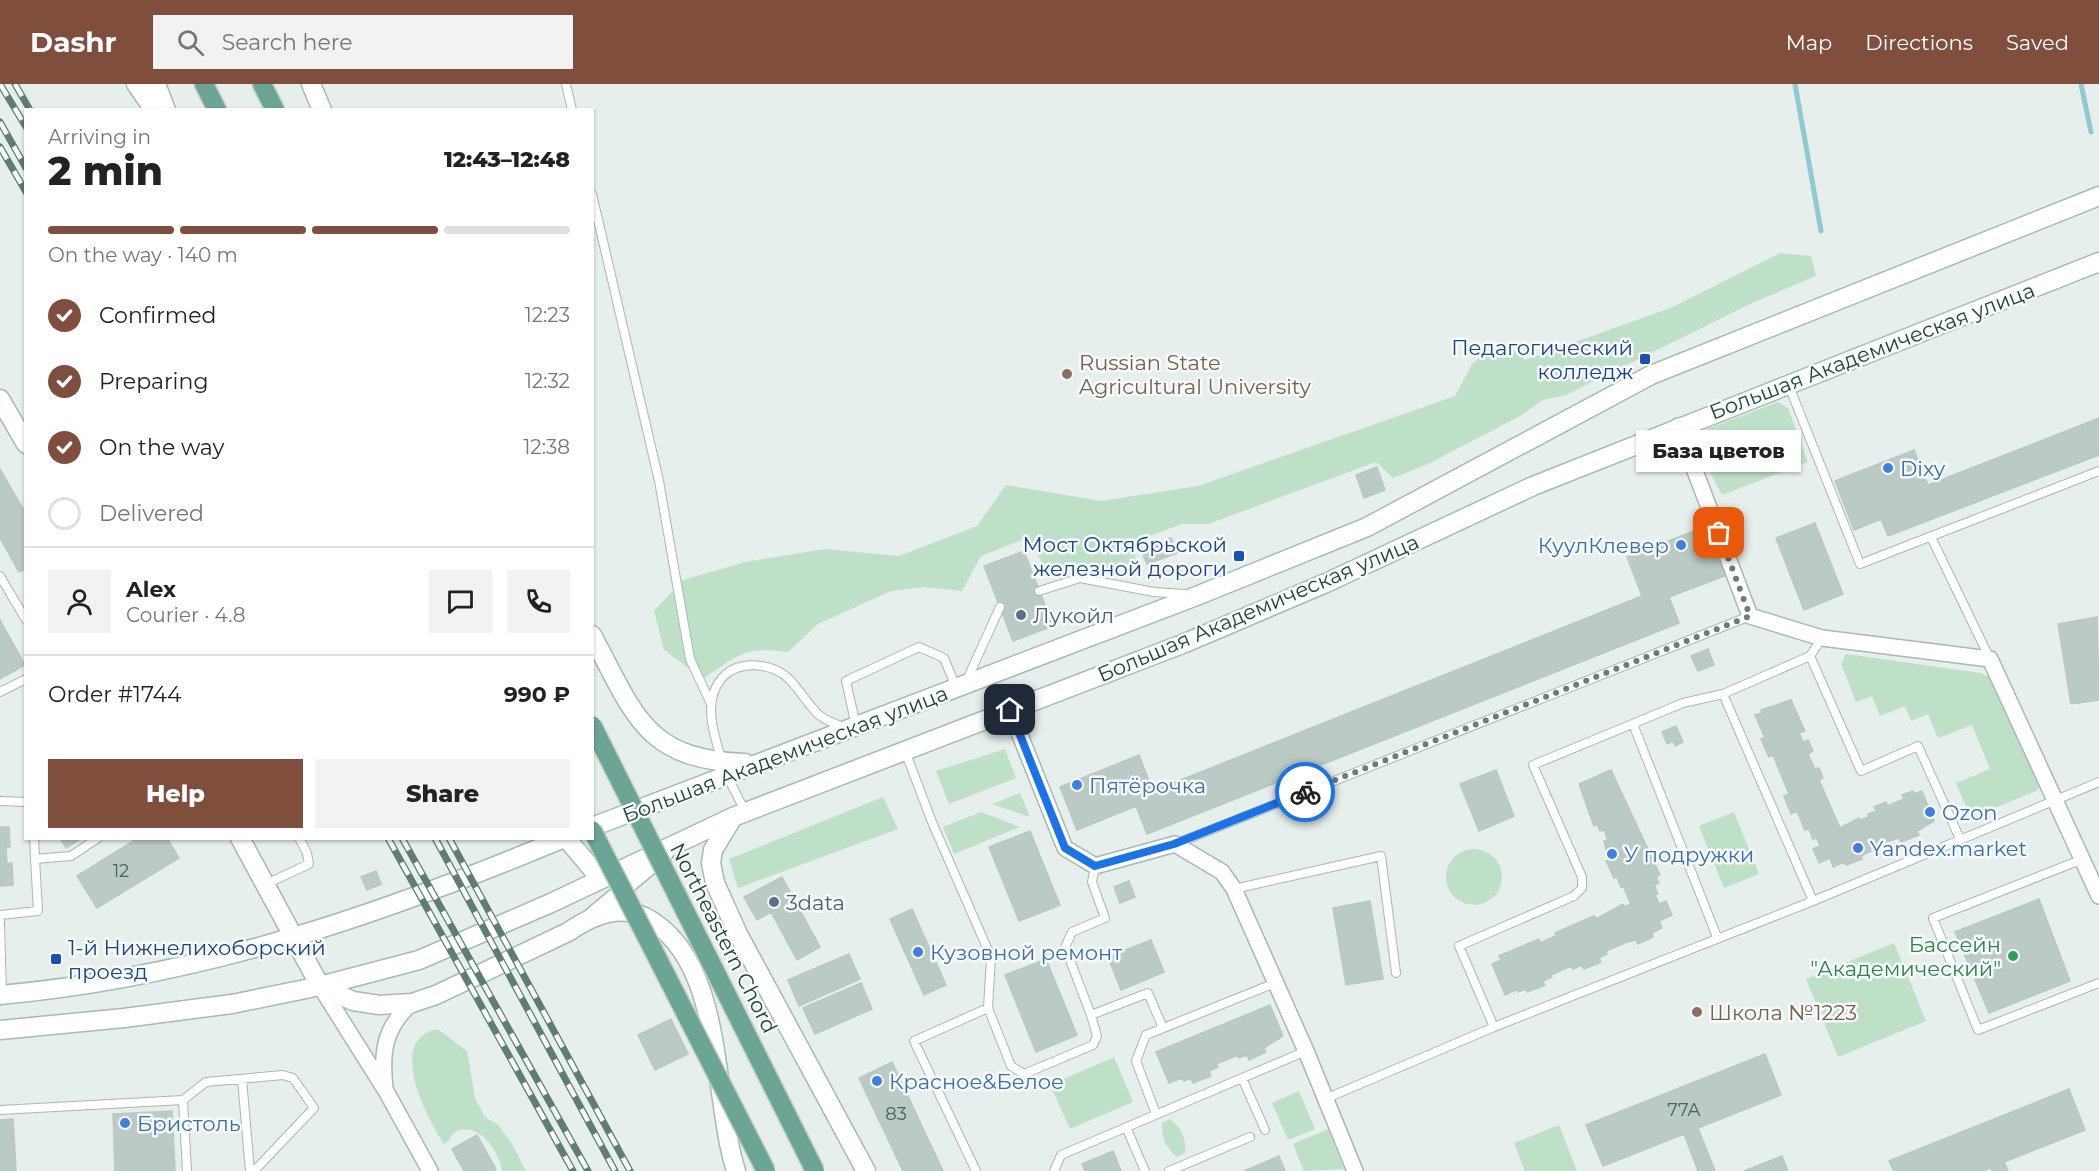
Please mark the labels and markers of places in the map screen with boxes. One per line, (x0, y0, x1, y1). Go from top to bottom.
place label: Педагогический колледж (1451, 335, 1633, 384)
place label: Russian State Agricultural University (1079, 350, 1311, 399)
marker: Педагогический колледж (1638, 352, 1652, 366)
marker: Russian State Agricultural University (1060, 367, 1074, 381)
callout: База цветов (1636, 431, 1802, 473)
place label: Dixy (1900, 456, 1946, 481)
marker: Dixy (1881, 461, 1895, 475)
pin (1693, 507, 1744, 558)
place label: Мост Октябрьской железной дороги (1023, 532, 1227, 581)
place label: КуулКлевер (1538, 533, 1669, 558)
marker: КуулКлевер (1674, 538, 1688, 552)
marker: Мост Октябрьской железной дороги (1232, 549, 1246, 563)
place label: Лукойл (1033, 603, 1114, 628)
marker: Лукойл (1014, 608, 1028, 622)
pin (984, 684, 1035, 735)
place label: Пятёрочка (1089, 773, 1206, 798)
marker: Пятёрочка (1070, 778, 1084, 792)
place label: Ozon (1942, 800, 1998, 825)
marker: Ozon (1923, 805, 1937, 819)
place label: Yandex.market (1870, 836, 2027, 861)
marker: Yandex.market (1851, 841, 1865, 855)
place label: У подружки (1624, 842, 1754, 867)
marker: У подружки (1605, 847, 1619, 861)
place label: 3data (786, 890, 845, 915)
marker: 3data (767, 895, 781, 909)
place label: Бассейн "Академический" (1810, 932, 2001, 981)
place label: 1-й Нижнелихоборский проезд (68, 935, 326, 984)
place label: Кузовной ремонт (930, 940, 1122, 965)
marker: Кузовной ремонт (911, 945, 925, 959)
marker: Бассейн "Академический" (2006, 949, 2020, 963)
marker: 1-й Нижнелихоборский проезд (49, 952, 63, 966)
place label: Школа №1223 (1709, 1000, 1857, 1025)
marker: Школа №1223 (1690, 1005, 1704, 1019)
place label: Красное&Белое (889, 1069, 1064, 1094)
marker: Красное&Белое (870, 1074, 884, 1088)
place label: Бристоль (137, 1111, 241, 1136)
marker: Бристоль (118, 1116, 132, 1130)

